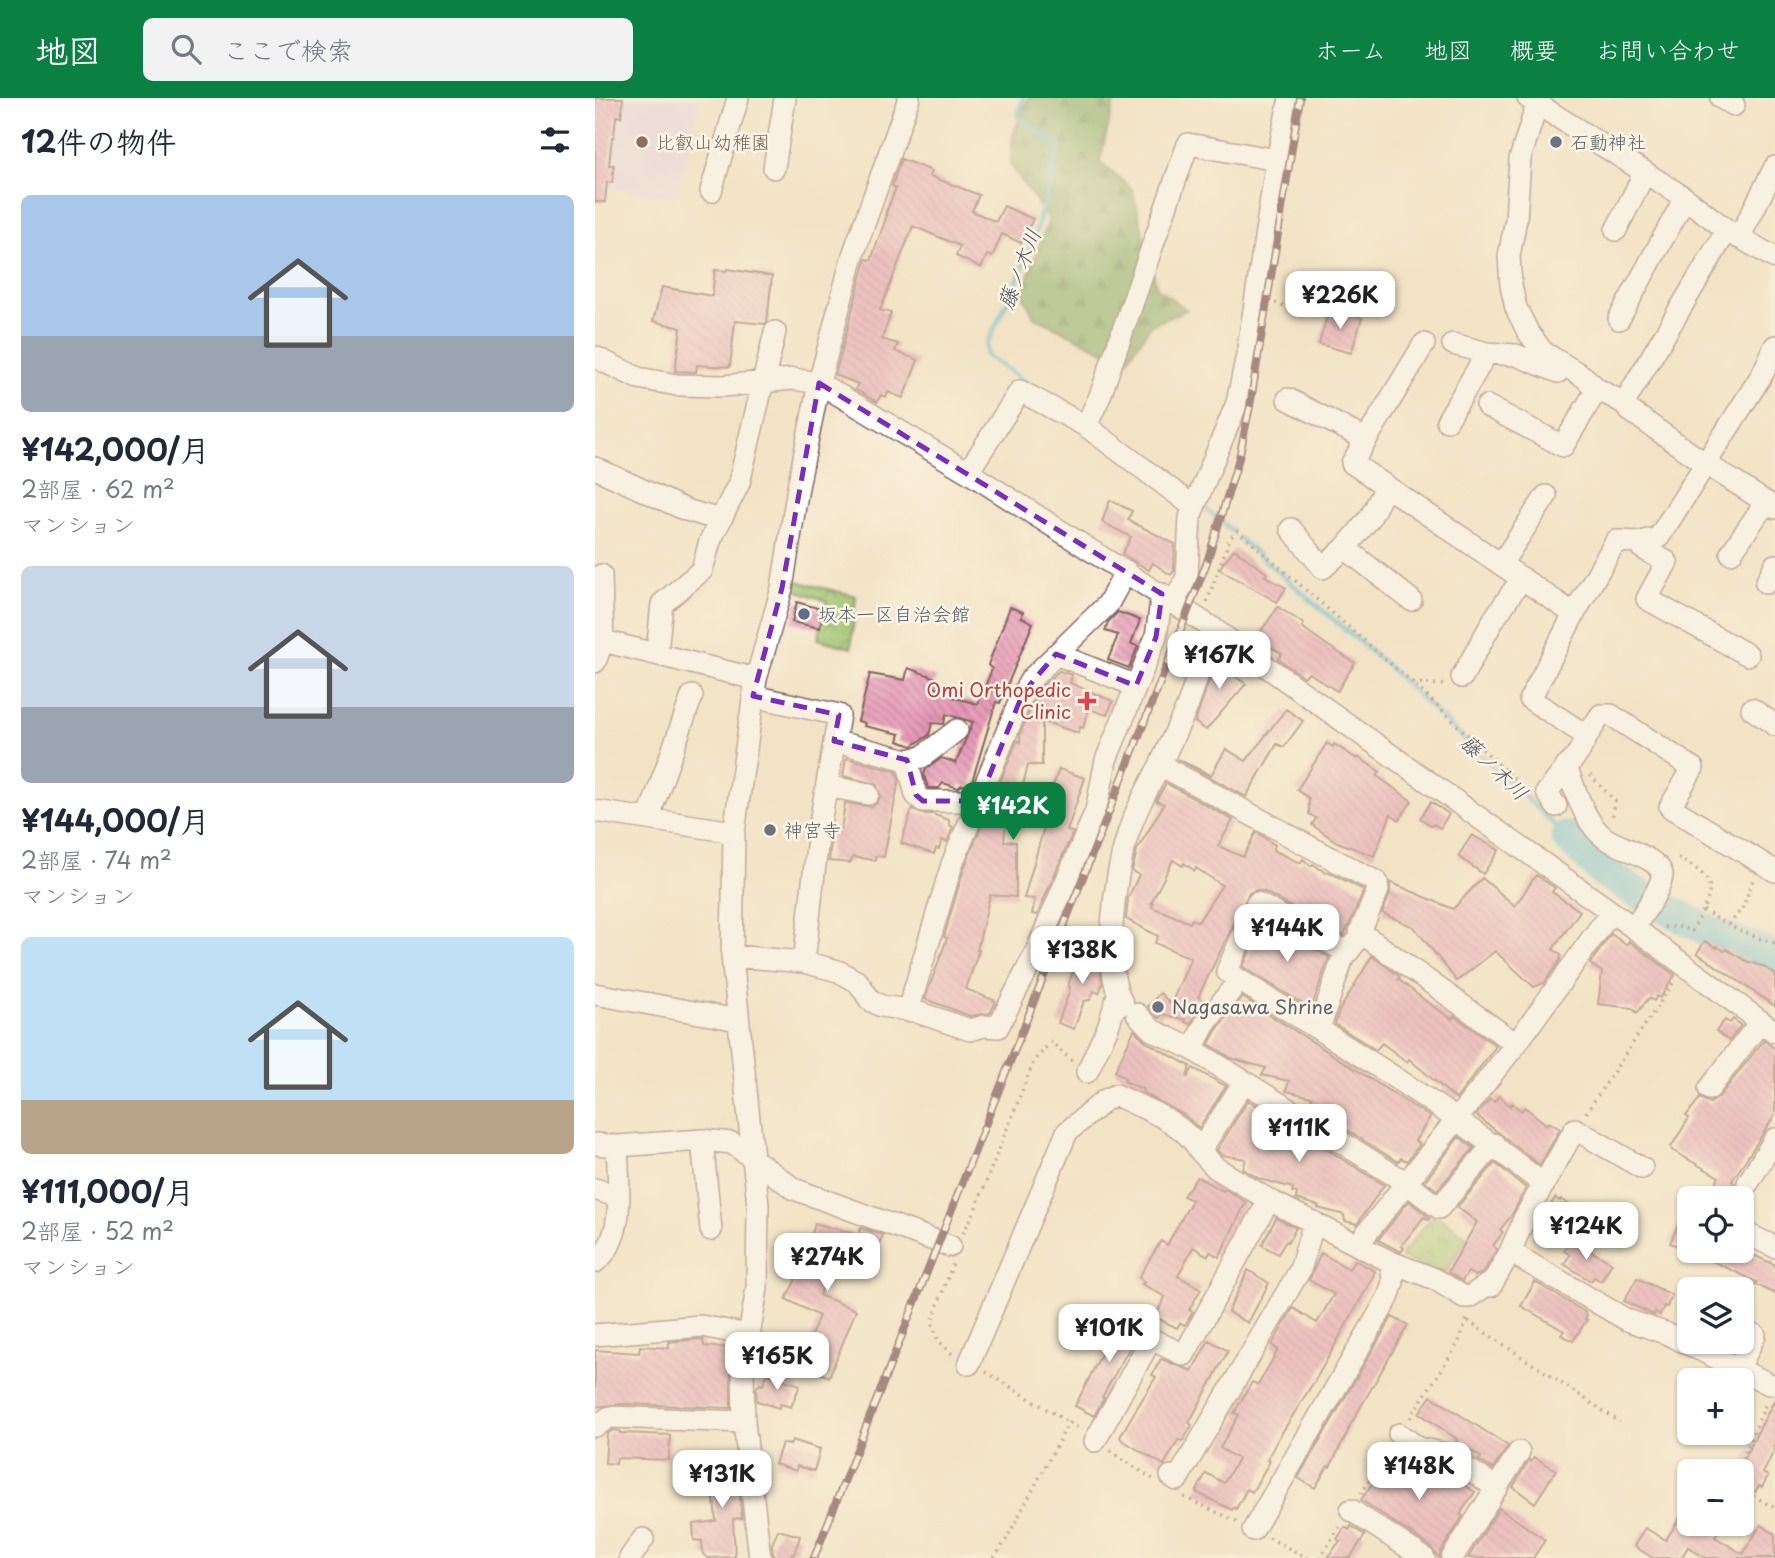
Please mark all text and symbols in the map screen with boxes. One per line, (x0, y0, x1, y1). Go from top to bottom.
search box (143, 18, 633, 81)
text: 地図 (35, 24, 101, 74)
icon: search (167, 30, 205, 68)
text: ここで検索 (223, 30, 353, 69)
text: ホーム (1315, 31, 1386, 67)
text: 地図 (1424, 31, 1472, 67)
text: 概要 (1510, 31, 1558, 67)
text: お問い合わせ (1596, 31, 1740, 67)
text: 12件の物件 (21, 118, 176, 163)
icon: filters (536, 121, 574, 159)
place label: 比叡山幼稚園 (656, 127, 770, 155)
place label: 石動神社 (1570, 127, 1646, 155)
marker: 比叡山幼稚園 (634, 134, 650, 150)
marker: 石動神社 (1548, 134, 1564, 150)
water label: 藤ノ木川 (988, 223, 1048, 313)
icon: home (235, 240, 361, 366)
pin: ¥226K (1291, 272, 1389, 331)
text: ¥226K (1301, 276, 1379, 311)
text: ¥142,000/月 (21, 426, 210, 471)
text: 2部屋 · 62 m² (21, 471, 175, 506)
text: マンション (21, 506, 135, 541)
place label: 坂本一区自治会館 (818, 599, 970, 627)
marker: 坂本一区自治会館 (796, 606, 812, 622)
icon: home (235, 611, 361, 737)
pin: ¥167K (1170, 632, 1268, 691)
text: ¥167K (1183, 636, 1255, 671)
place label: Omi Orthopedic Clinic (926, 675, 1071, 725)
marker: Omi Orthopedic Clinic (1077, 691, 1097, 711)
water label: 藤ノ木川 (1454, 726, 1537, 807)
pin: ¥142K (964, 782, 1062, 842)
text: ¥142K (977, 787, 1049, 822)
text: ¥144,000/月 (21, 797, 210, 842)
place label: 神宮寺 (784, 815, 841, 843)
marker: 神宮寺 (762, 822, 778, 838)
text: 2部屋 · 74 m² (21, 842, 172, 877)
text: マンション (21, 877, 135, 912)
pin: ¥144K (1238, 904, 1336, 964)
text: ¥144K (1250, 909, 1324, 944)
pin: ¥138K (1033, 926, 1131, 986)
text: ¥138K (1047, 931, 1117, 966)
icon: home (235, 982, 361, 1108)
place label: Nagasawa Shrine (1172, 992, 1334, 1020)
marker: Nagasawa Shrine (1150, 999, 1166, 1015)
pin: ¥111K (1250, 1104, 1348, 1164)
text: ¥111K (1268, 1109, 1330, 1144)
text: ¥111,000/月 (21, 1168, 194, 1213)
map controls (1677, 1186, 1754, 1536)
button: locate (1677, 1186, 1754, 1263)
pin: ¥124K (1537, 1202, 1635, 1262)
text: ¥124K (1549, 1207, 1623, 1242)
text: 2部屋 · 52 m² (21, 1213, 174, 1248)
pin: ¥274K (778, 1234, 876, 1293)
text: ¥274K (790, 1238, 864, 1273)
text: マンション (21, 1248, 135, 1283)
button: layers (1677, 1277, 1754, 1354)
pin: ¥101K (1060, 1304, 1158, 1364)
text: ¥101K (1075, 1309, 1144, 1344)
pin: ¥165K (728, 1332, 826, 1392)
text: ¥165K (741, 1337, 813, 1372)
button: + (1677, 1368, 1754, 1445)
pin: ¥148K (1370, 1442, 1468, 1502)
text: ¥148K (1383, 1447, 1455, 1482)
pin: ¥131K (673, 1450, 771, 1510)
text: ¥131K (689, 1455, 755, 1490)
button: − (1677, 1459, 1754, 1536)

